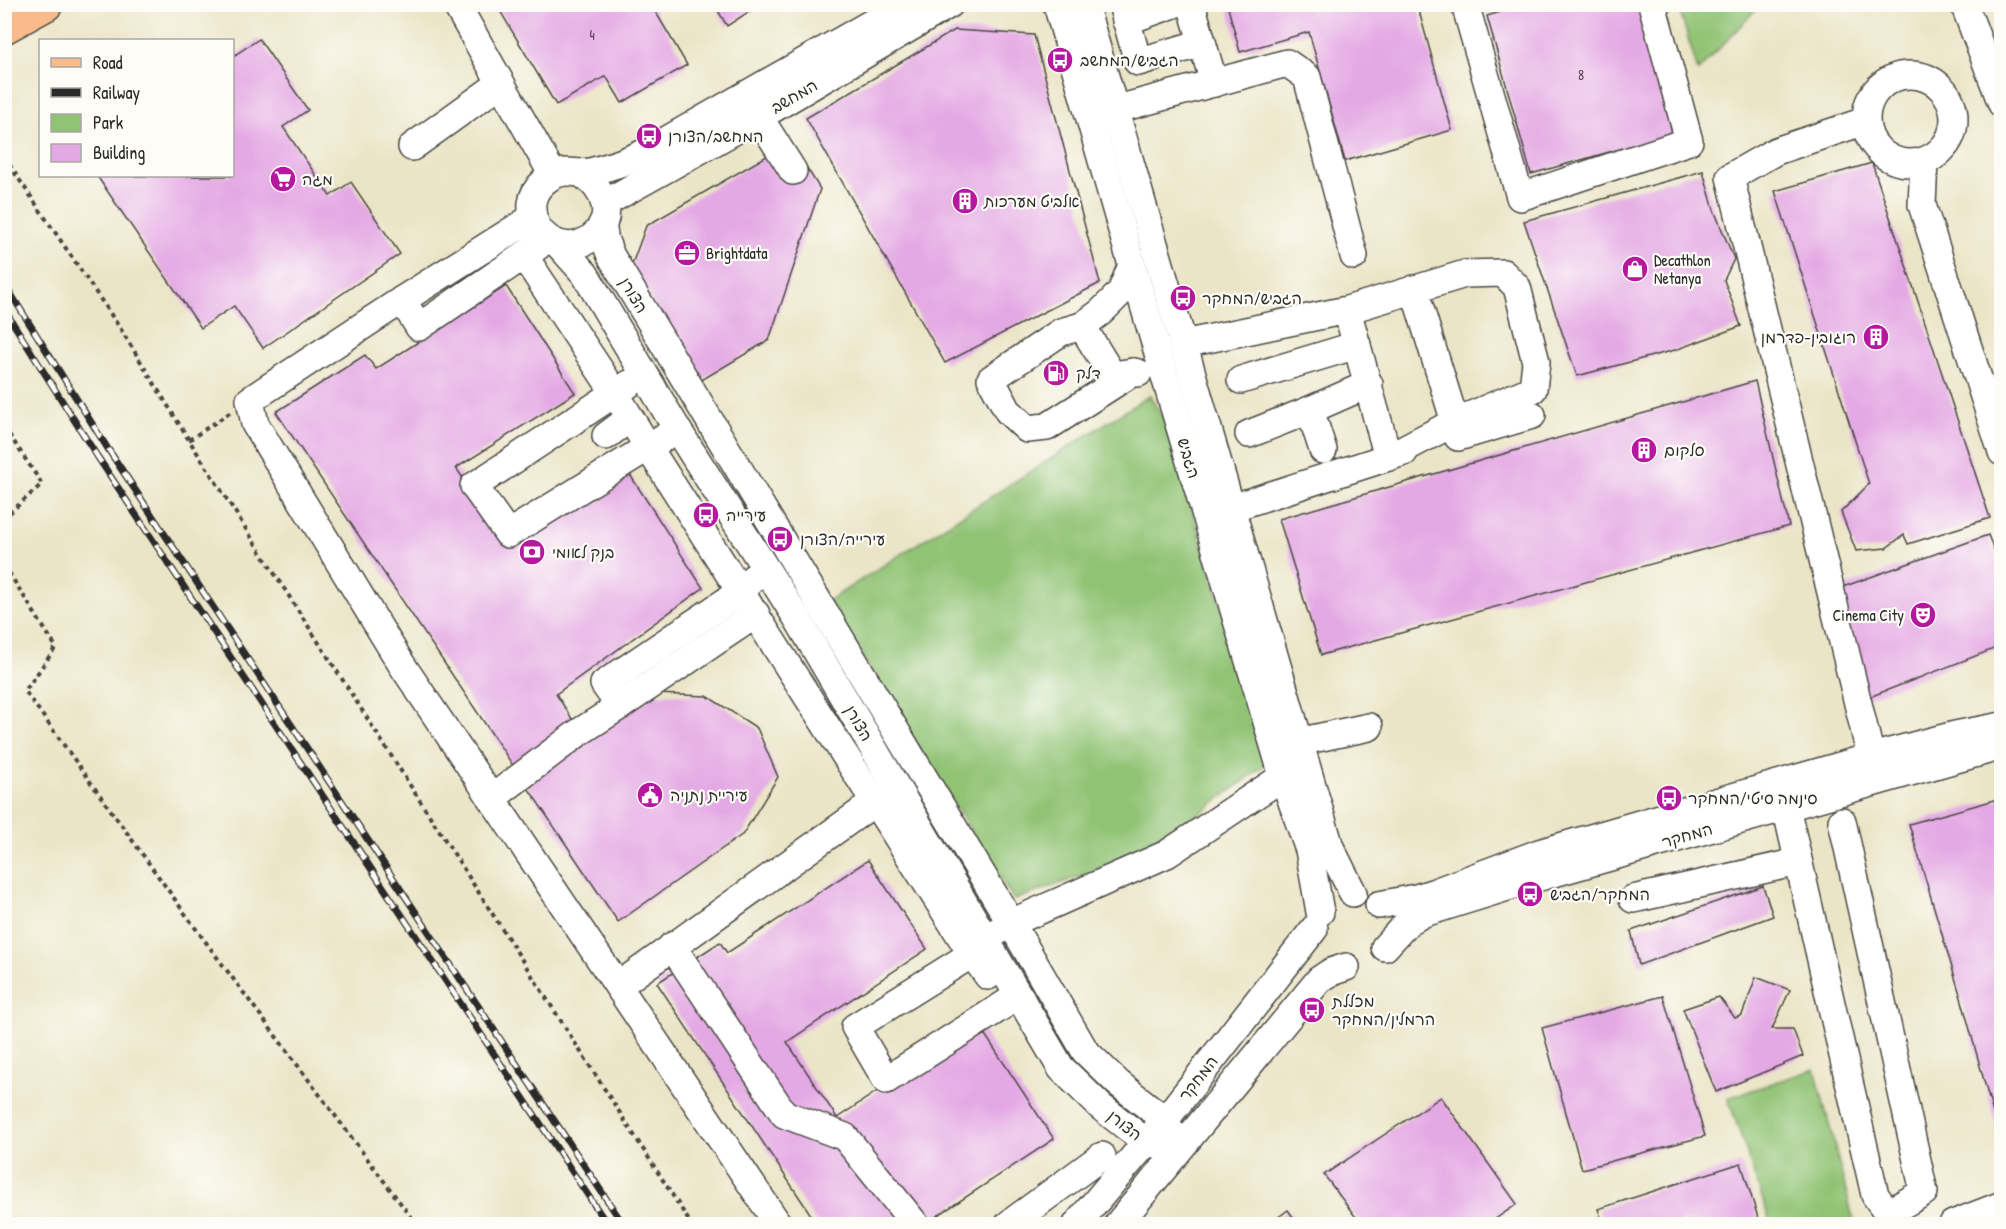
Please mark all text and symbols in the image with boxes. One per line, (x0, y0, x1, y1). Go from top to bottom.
house number: 4 (589, 25, 595, 44)
legend (39, 39, 234, 177)
bus stop icon: הגביש/המחשב (1045, 45, 1075, 75)
place label: הגביש/המחשב (1080, 49, 1179, 71)
text: Road (93, 50, 123, 75)
house number: 8 (1578, 65, 1584, 84)
street label: המחשב (767, 74, 821, 118)
text: Railway (93, 80, 140, 105)
text: Park (93, 110, 124, 135)
bus stop icon: המחשב/הצורן (634, 121, 664, 151)
place label: המחשב/הצורן (668, 125, 763, 147)
text: Building (93, 140, 145, 165)
supermarket icon: מגה (268, 164, 298, 194)
place label: מגה (302, 168, 333, 190)
building icon: אלביט מערכות (950, 186, 980, 216)
place label: אלביט מערכות (983, 190, 1080, 212)
office icon: Brightdata (672, 238, 702, 268)
place label: Brightdata (706, 242, 768, 264)
place label: Decathlon Netanya (1654, 249, 1711, 289)
shop icon: Decathlon Netanya (1620, 254, 1650, 284)
street label: הצורן (615, 273, 653, 317)
bus stop icon: הגביש/המחקר (1168, 283, 1198, 313)
place label: הגביש/המחקר (1202, 287, 1302, 309)
building icon: רוגובין-פדרמן (1861, 322, 1891, 352)
place label: רוגובין-פדרמן (1761, 326, 1856, 348)
fuel station icon: דלק (1041, 358, 1071, 388)
place label: דלק (1076, 362, 1101, 384)
street label: הגביש (1172, 435, 1206, 481)
building icon: סלקום (1629, 435, 1659, 465)
place label: סלקום (1664, 439, 1705, 461)
bus stop icon: עירייה (691, 500, 721, 530)
place label: עירייה (726, 504, 766, 526)
bus stop icon: עירייה/הצורן (765, 524, 795, 554)
place label: עירייה/הצורן (800, 528, 885, 550)
bank icon: בנק לאומי (517, 537, 547, 567)
place label: בנק לאומי (552, 541, 614, 563)
theatre icon: Cinema City (1908, 600, 1938, 630)
place label: Cinema City (1833, 604, 1904, 626)
street label: הצורן (840, 701, 878, 745)
public building icon: עיריית נתניה (635, 780, 665, 810)
bus stop icon: סינמה סיטי/המחקר (1654, 783, 1684, 813)
place label: עיריית נתניה (670, 784, 748, 806)
place label: סינמה סיטי/המחקר (1688, 787, 1818, 809)
street label: המחקר (1659, 817, 1715, 853)
bus stop icon: המחקר/הגביש (1515, 879, 1545, 909)
place label: המחקר/הגביש (1550, 883, 1650, 905)
place label: מכללת הרמלין/המחקר (1331, 990, 1435, 1030)
bus stop icon: מכללת הרמלין/המחקר (1297, 995, 1327, 1025)
street label: המחקר (1173, 1051, 1223, 1105)
street label: הצורן (1103, 1105, 1147, 1145)

